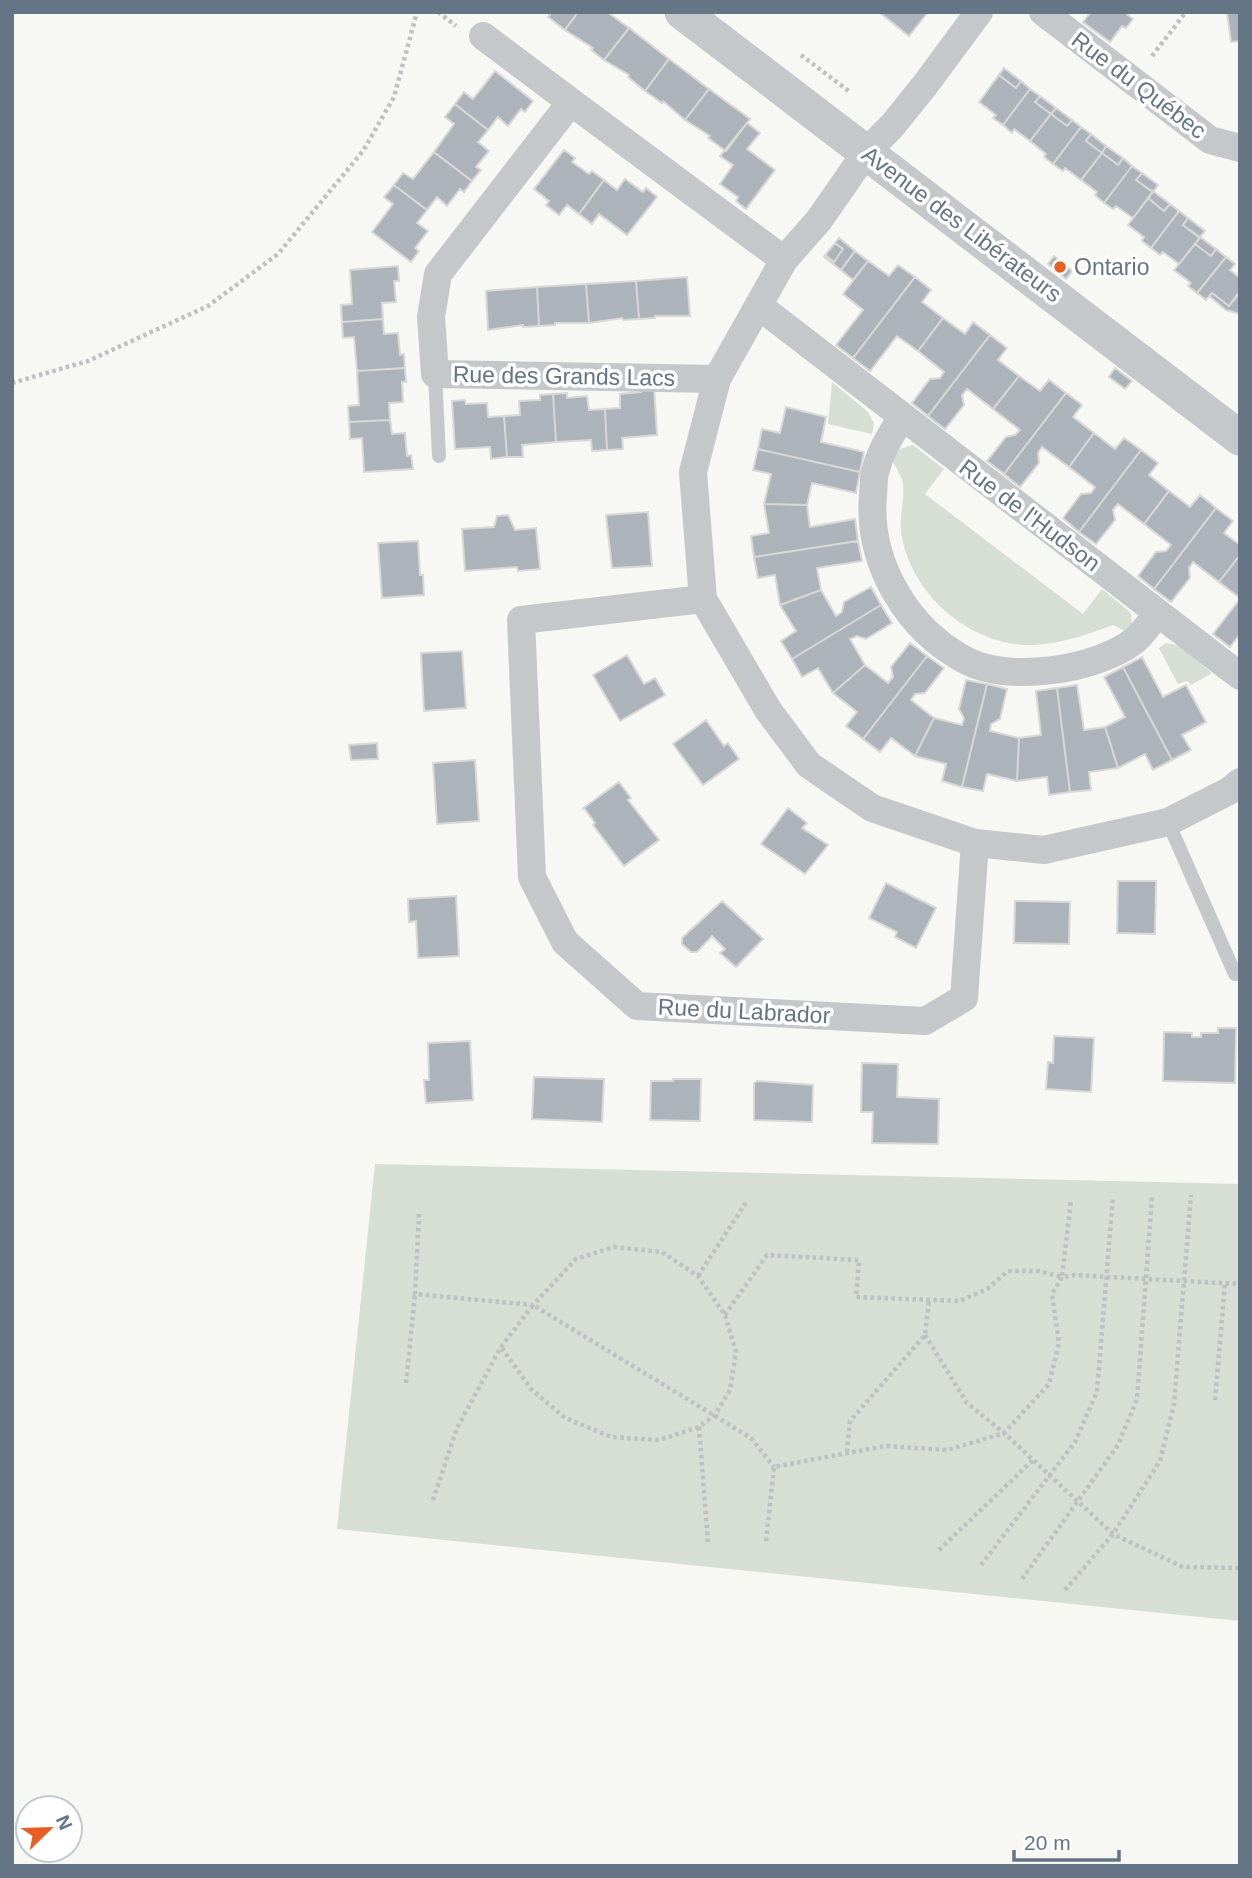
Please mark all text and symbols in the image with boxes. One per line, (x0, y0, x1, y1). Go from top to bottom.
street label: Rue du Québec (1067, 26, 1211, 144)
street label: Avenue des Libérateurs (857, 141, 1067, 307)
place label: Ontario (1074, 254, 1149, 280)
marker: Ontario (1052, 259, 1068, 275)
street label: Rue des Grands Lacs (453, 361, 675, 391)
street label: Rue de l'Hudson (955, 454, 1105, 576)
street label: Rue du Labrador (657, 994, 831, 1029)
north arrow (14, 1794, 84, 1864)
text: N (52, 1812, 77, 1833)
scale bar (1014, 1818, 1119, 1862)
text: 20 m (1024, 1831, 1071, 1854)

